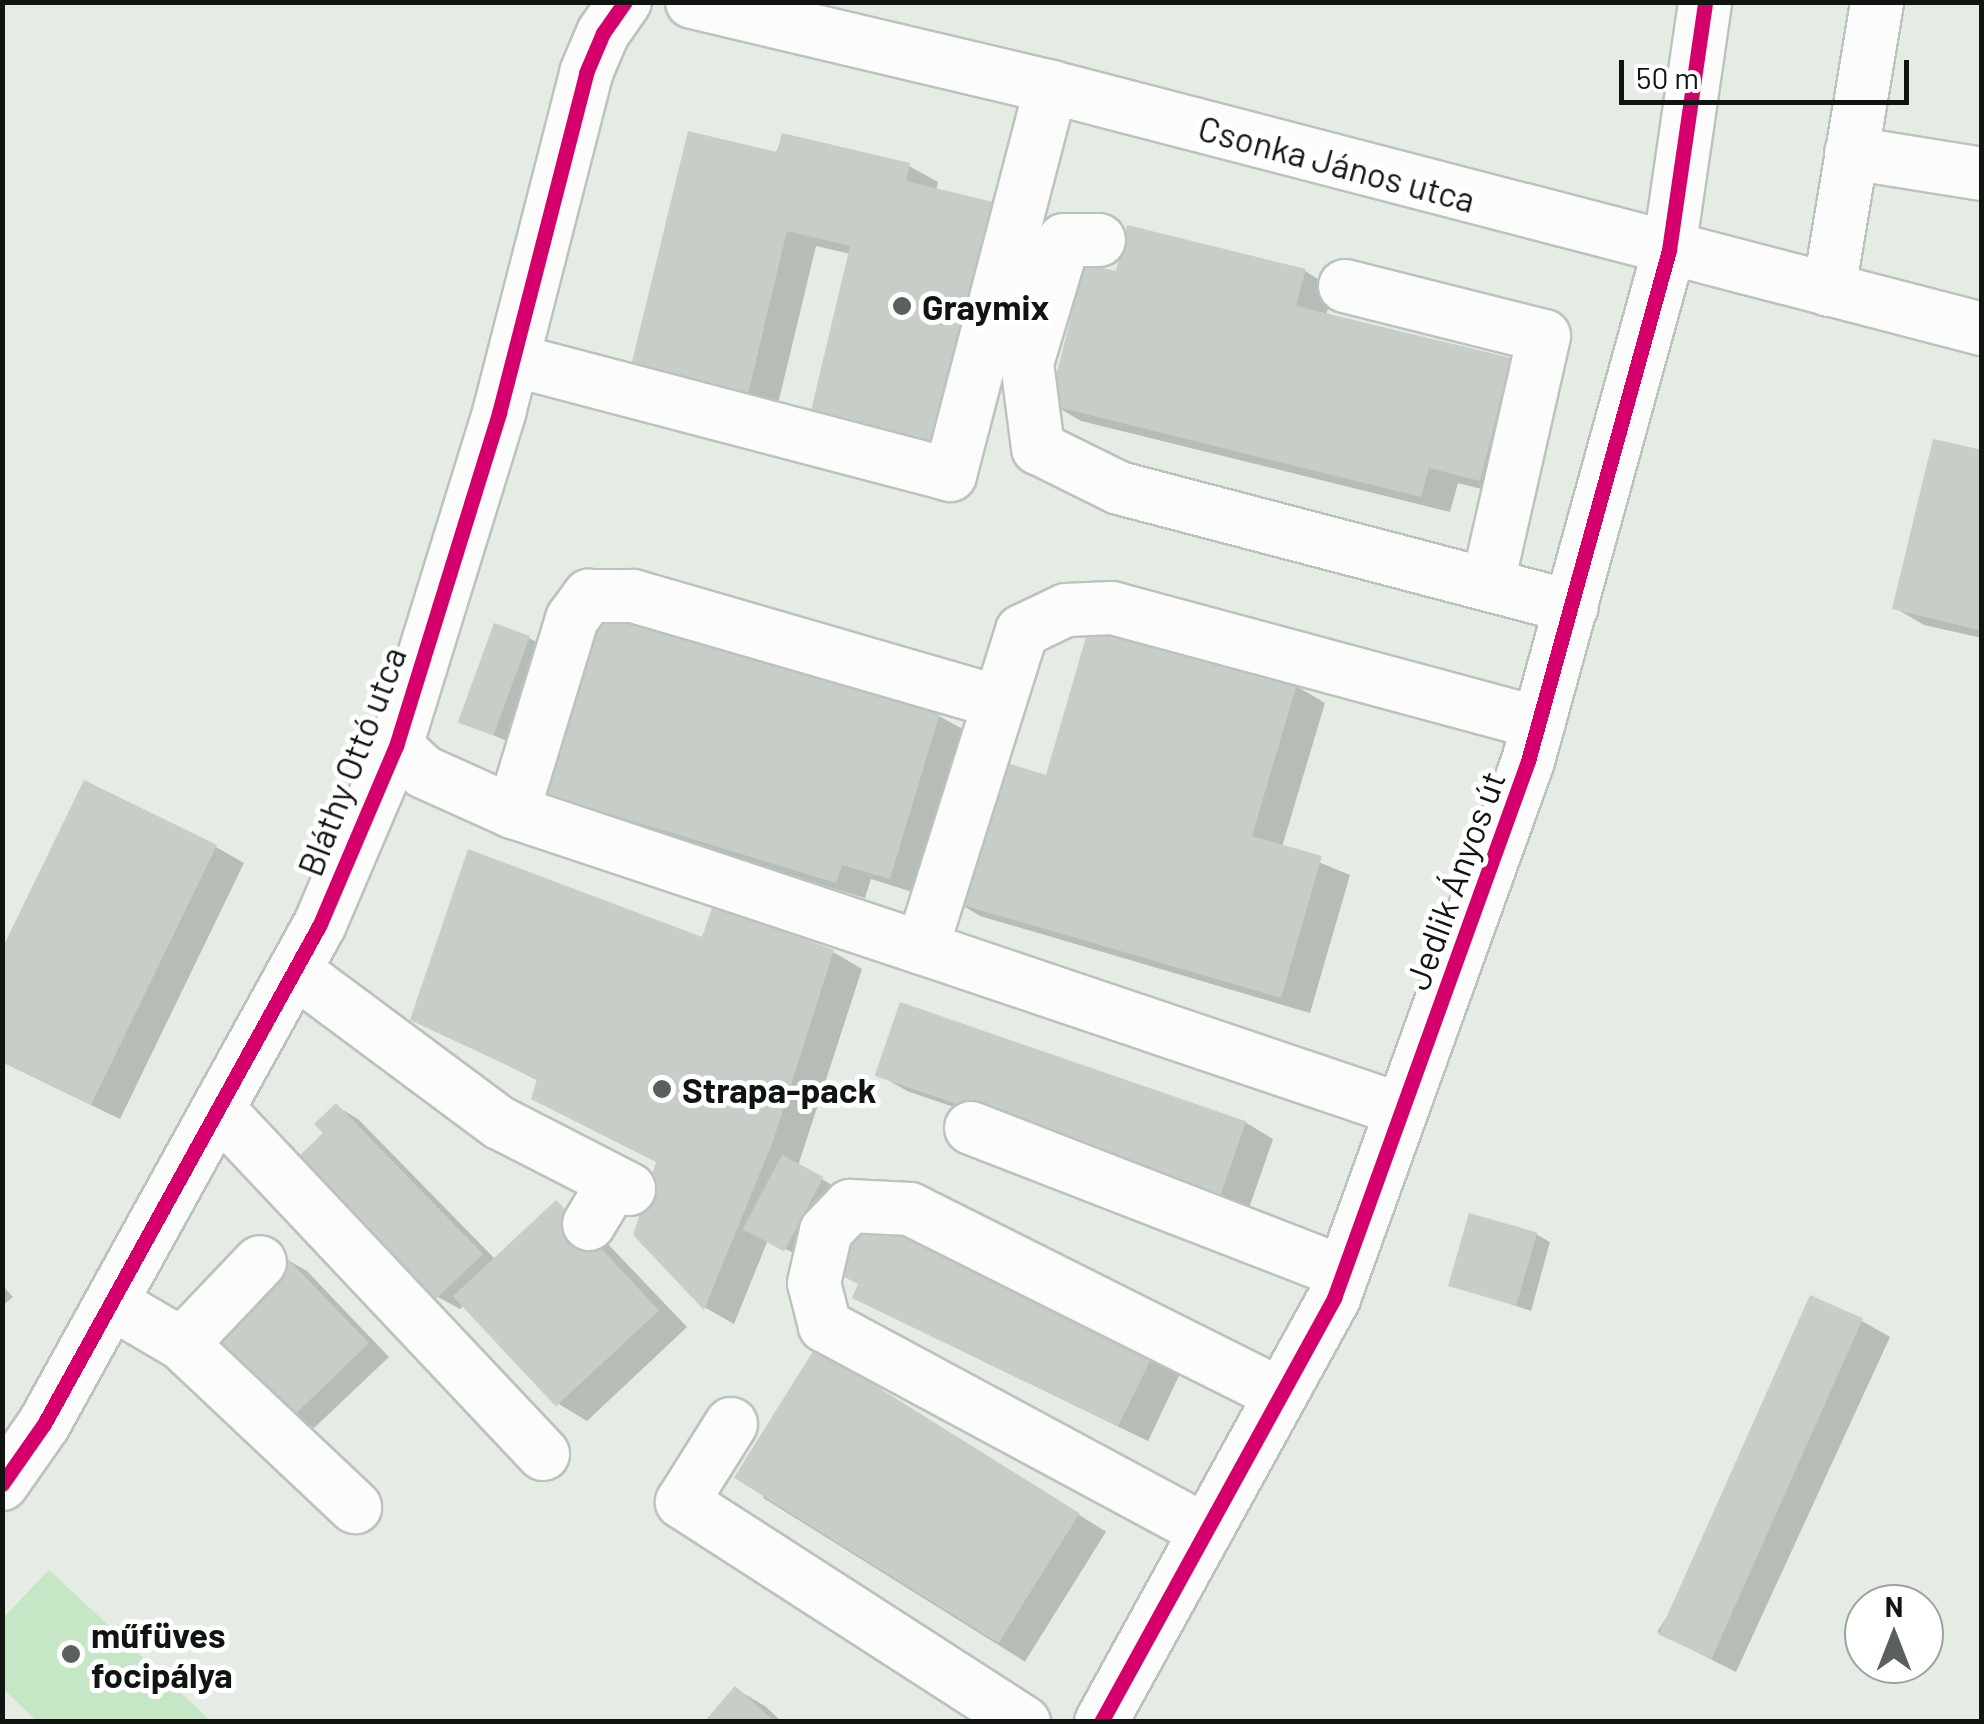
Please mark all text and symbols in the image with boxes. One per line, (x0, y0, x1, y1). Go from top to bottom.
scale bar (1624, 40, 1914, 102)
text: 50 m (1636, 59, 1699, 95)
street label: Csonka János utca (1194, 106, 1480, 220)
place label: Graymix (922, 285, 1049, 327)
marker: Graymix (891, 295, 913, 317)
street label: Bláthy Ottó utca (288, 641, 414, 881)
street label: Jedlik Ányos út (1395, 765, 1513, 995)
place label: Strapa-pack (682, 1068, 876, 1110)
marker: Strapa-pack (651, 1078, 673, 1100)
north arrow (1844, 1584, 1944, 1684)
text: N (1885, 1589, 1903, 1623)
place label: műfüves focipálya (91, 1613, 233, 1695)
marker: műfüves focipálya (60, 1643, 82, 1665)

